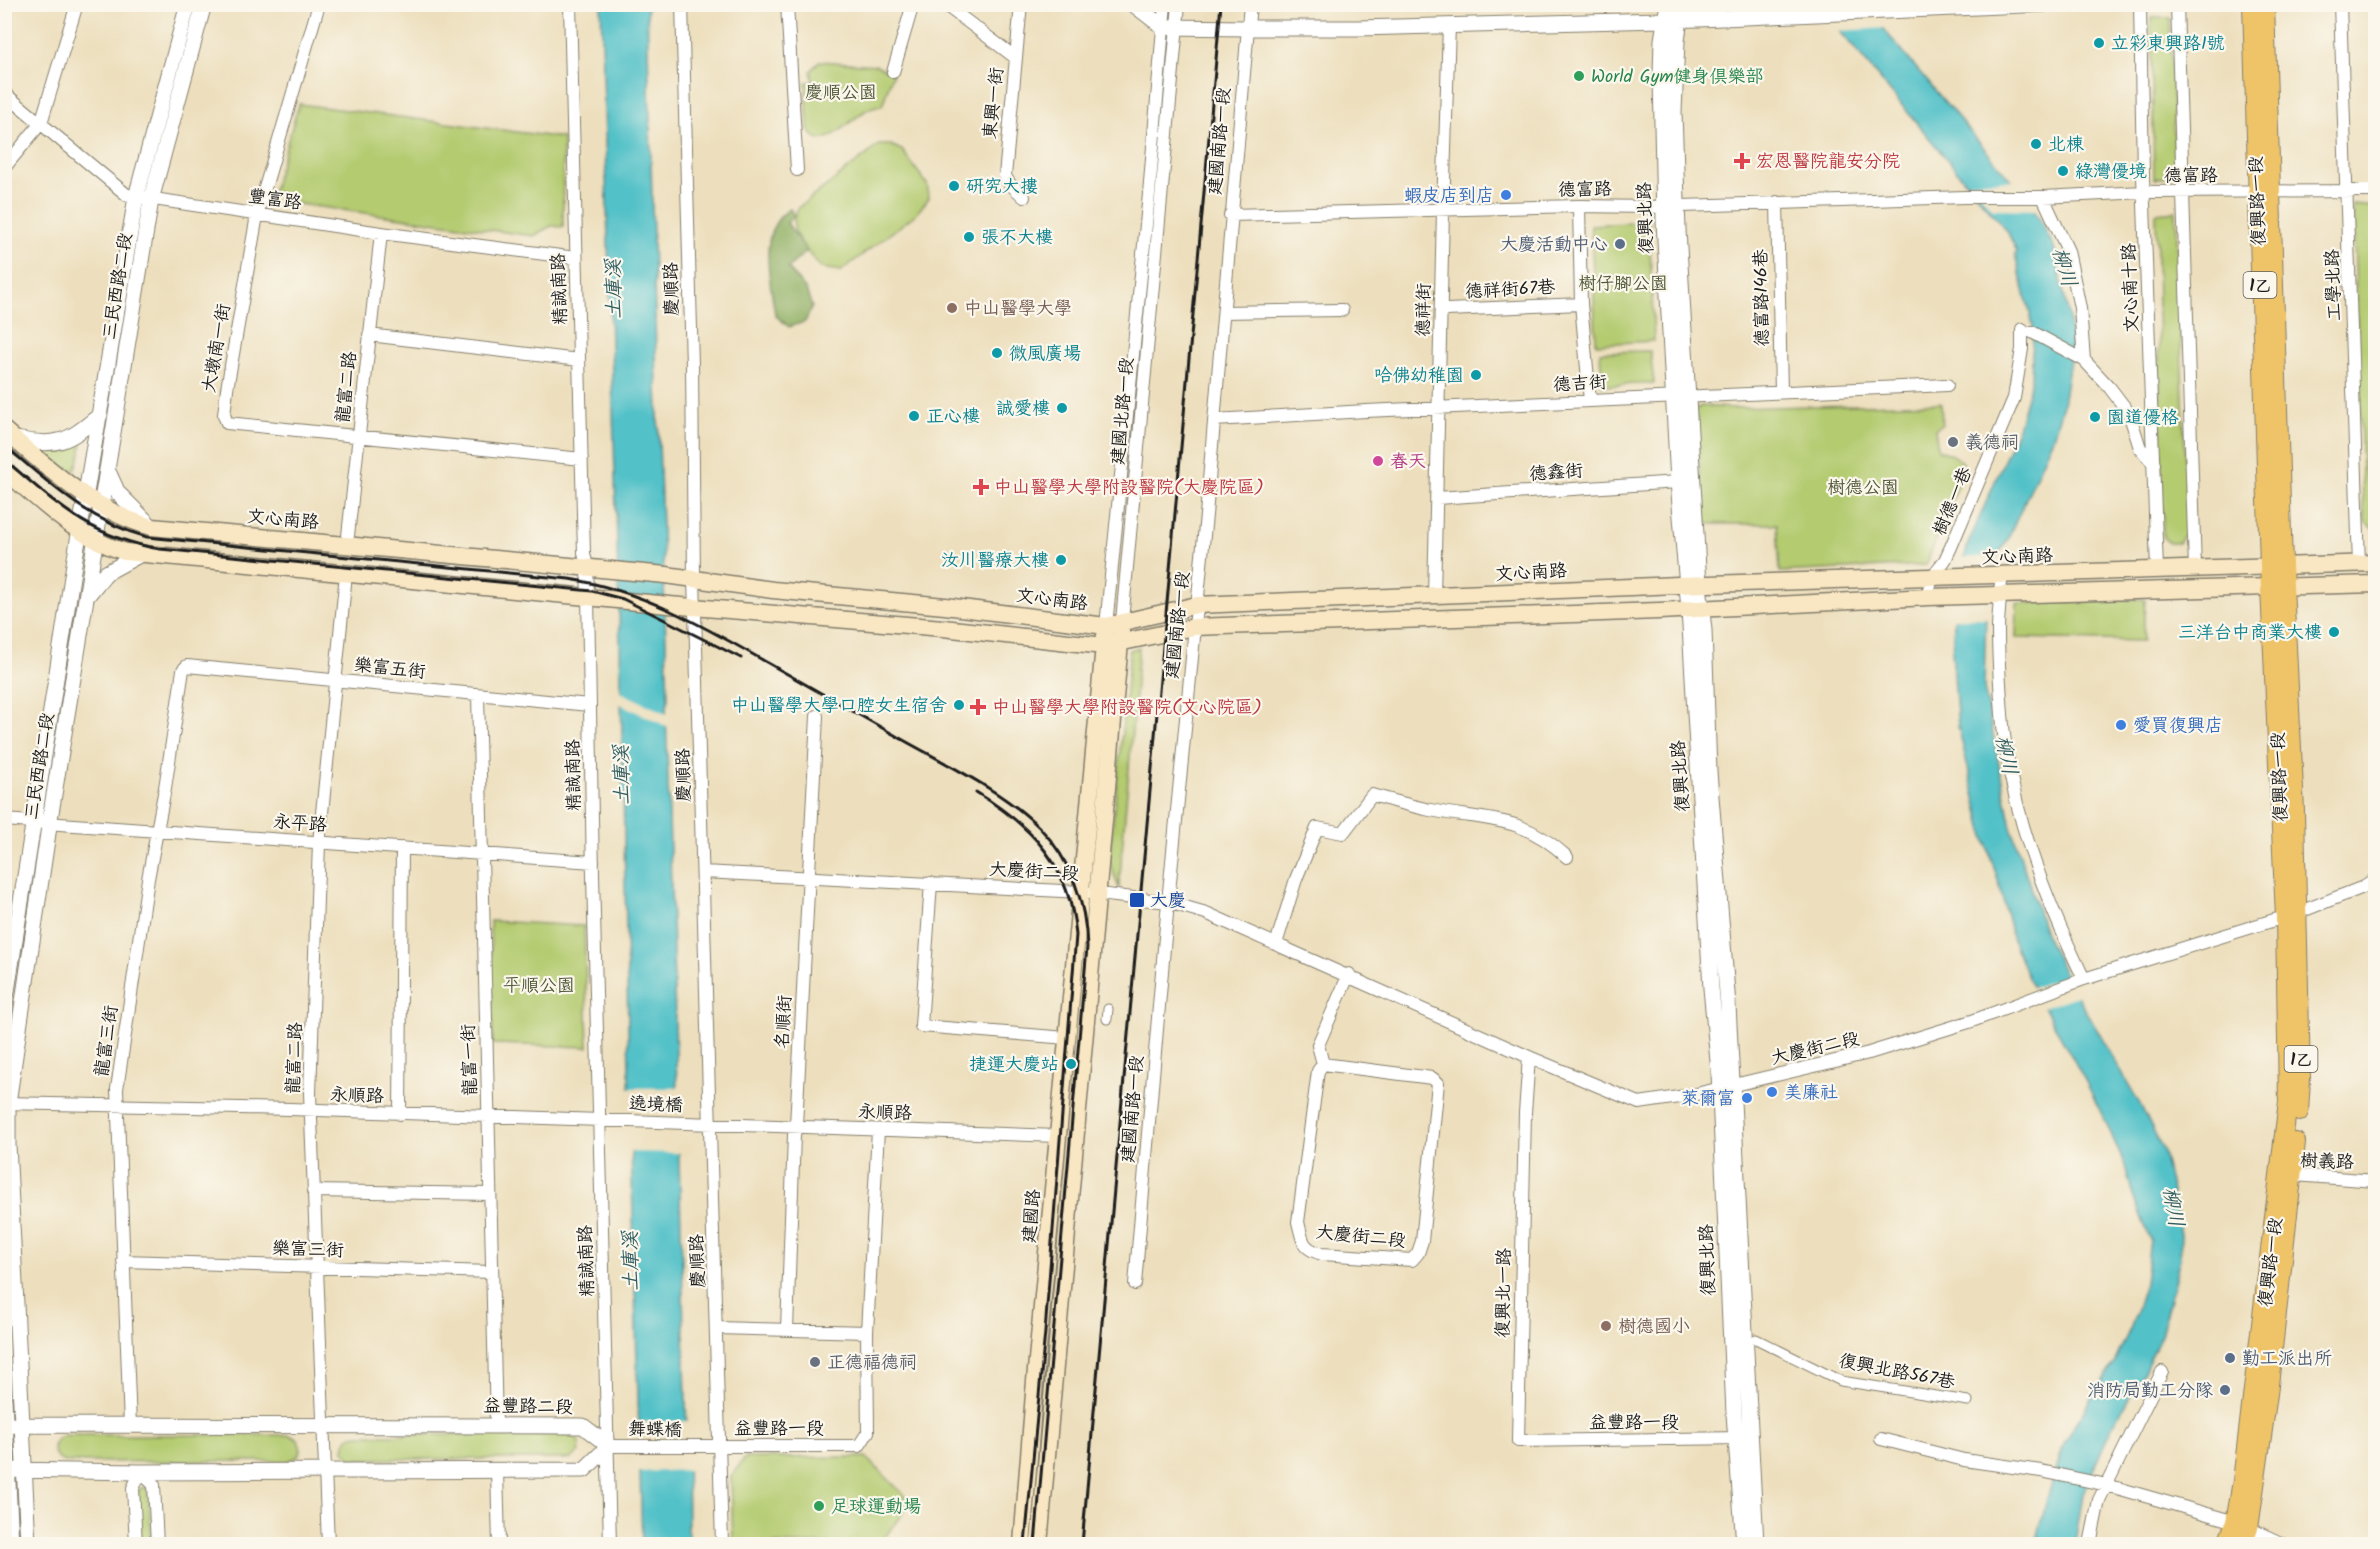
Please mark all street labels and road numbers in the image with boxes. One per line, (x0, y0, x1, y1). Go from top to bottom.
street label: 東興一街 (976, 66, 1013, 140)
street label: 建國南路一段 (1201, 86, 1240, 196)
street label: 復興路一段 (2242, 155, 2275, 246)
street label: 德富路 (2164, 162, 2218, 191)
street label: 德富路 (1558, 176, 1612, 205)
street label: 復興北路 (1631, 181, 1662, 254)
street label: 豐富路 (246, 182, 304, 219)
street label: 三民西路二段 (96, 231, 141, 342)
street label: 文心南十路 (2115, 242, 2148, 333)
street label: 工學北路 (2319, 248, 2350, 321)
street label: 德富路146巷 (1747, 249, 1778, 347)
street label: 精誠南路 (545, 252, 576, 325)
street label: 慶順路 (658, 262, 687, 316)
road number: 1乙 (2244, 272, 2276, 298)
street label: 德祥街67巷 (1464, 274, 1556, 307)
street label: 德祥街 (1410, 283, 1439, 337)
street label: 大墩南一街 (195, 301, 240, 395)
street label: 龍富二路 (329, 350, 366, 424)
street label: 建國北路一段 (1104, 356, 1143, 466)
street label: 德吉街 (1552, 369, 1608, 400)
street label: 德鑫街 (1528, 457, 1584, 490)
street label: 樹德一巷 (1926, 463, 1981, 540)
street label: 文心南路 (246, 503, 320, 538)
street label: 文心南路 (1981, 542, 2054, 573)
street label: 文心南路 (1494, 557, 1568, 590)
street label: 建國南路一段 (1158, 570, 1199, 680)
street label: 文心南路 (1014, 582, 1089, 619)
street label: 樂富五街 (353, 651, 427, 688)
street label: 三民西路二段 (18, 711, 63, 822)
street label: 復興路一段 (2264, 731, 2297, 822)
street label: 精誠南路 (559, 739, 590, 811)
street label: 復興北路 (1665, 739, 1698, 813)
street label: 慶順路 (670, 748, 699, 802)
street label: 永平路 (272, 808, 328, 841)
street label: 大慶街二段 (988, 856, 1080, 889)
street label: 名順街 (769, 994, 800, 1050)
street label: 龍富三街 (88, 1004, 127, 1079)
street label: 龍富二路 (280, 1022, 311, 1095)
street label: 龍富一街 (455, 1023, 486, 1096)
street label: 大慶街二段 (1768, 1025, 1862, 1074)
road number: 1乙 (2284, 1046, 2318, 1072)
street label: 建國南路一段 (1114, 1054, 1153, 1164)
street label: 永順路 (329, 1081, 384, 1112)
street label: 遶境橋 (628, 1090, 683, 1121)
street label: 永順路 (857, 1098, 912, 1129)
street label: 樹義路 (2299, 1147, 2354, 1178)
street label: 建國路 (1016, 1188, 1049, 1244)
street label: 復興路一段 (2252, 1216, 2291, 1309)
street label: 大慶街二段 (1315, 1218, 1407, 1257)
street label: 復興北路 (1693, 1223, 1724, 1296)
street label: 精誠南路 (572, 1224, 603, 1297)
street label: 慶順路 (683, 1233, 714, 1288)
street label: 樂富三街 (271, 1235, 344, 1266)
street label: 復興北一路 (1489, 1248, 1520, 1338)
street label: 復興北路567巷 (1836, 1347, 1957, 1398)
street label: 益豐路二段 (483, 1392, 573, 1423)
street label: 益豐路一段 (1589, 1409, 1679, 1438)
street label: 益豐路一段 (734, 1415, 824, 1444)
street label: 舞蝶橋 (628, 1416, 682, 1445)

